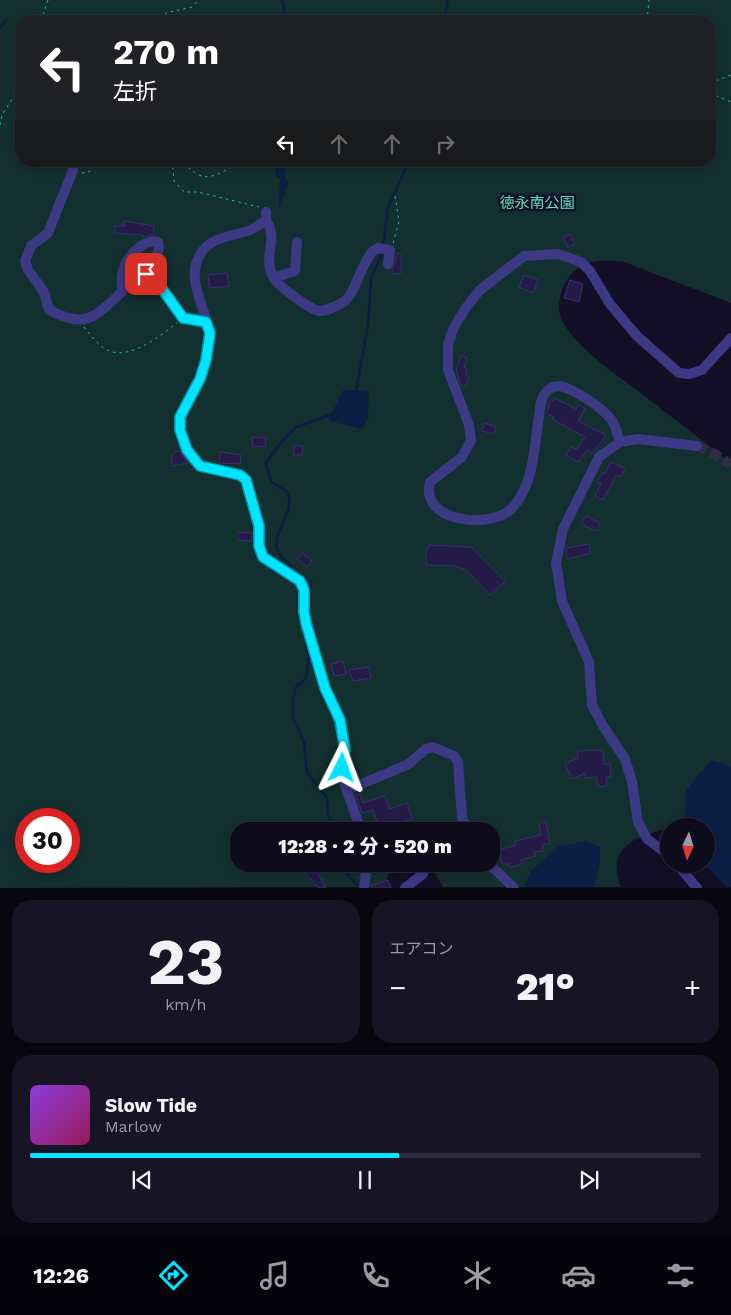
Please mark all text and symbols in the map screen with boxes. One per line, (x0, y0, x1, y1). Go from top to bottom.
text: 270 m (113, 31, 219, 73)
icon: left (30, 35, 95, 100)
text: 左折 (113, 79, 157, 104)
icon: left (272, 130, 300, 158)
icon: ahead (325, 130, 353, 158)
icon: ahead (378, 130, 406, 158)
icon: right (431, 130, 459, 158)
park label: 徳永南公園 (499, 194, 575, 212)
pin (125, 253, 167, 295)
icon: arrive (132, 260, 160, 288)
position arrow (315, 741, 367, 793)
speed limit sign: 30 (15, 808, 80, 873)
north arrow (660, 818, 715, 872)
map controls (660, 818, 715, 873)
text: 12:28 · 2 分 · 520 m (278, 835, 452, 858)
text: 23 (147, 924, 224, 1000)
text: エアコン (390, 939, 454, 958)
text: 21° (516, 965, 575, 1009)
text: − (390, 971, 406, 1004)
text: + (684, 971, 701, 1004)
text: km/h (165, 995, 206, 1014)
text: Slow Tide (105, 1094, 197, 1117)
text: Marlow (105, 1117, 162, 1136)
icon: previous (128, 1166, 156, 1194)
icon: pause (351, 1166, 379, 1194)
icon: next (575, 1166, 603, 1194)
icon: directions (156, 1258, 191, 1293)
icon: music (257, 1258, 292, 1293)
icon: phone (358, 1258, 393, 1293)
icon: climate (460, 1258, 495, 1293)
icon: car (561, 1258, 596, 1293)
icon: filters (663, 1258, 698, 1293)
text: 12:26 (33, 1263, 89, 1288)

